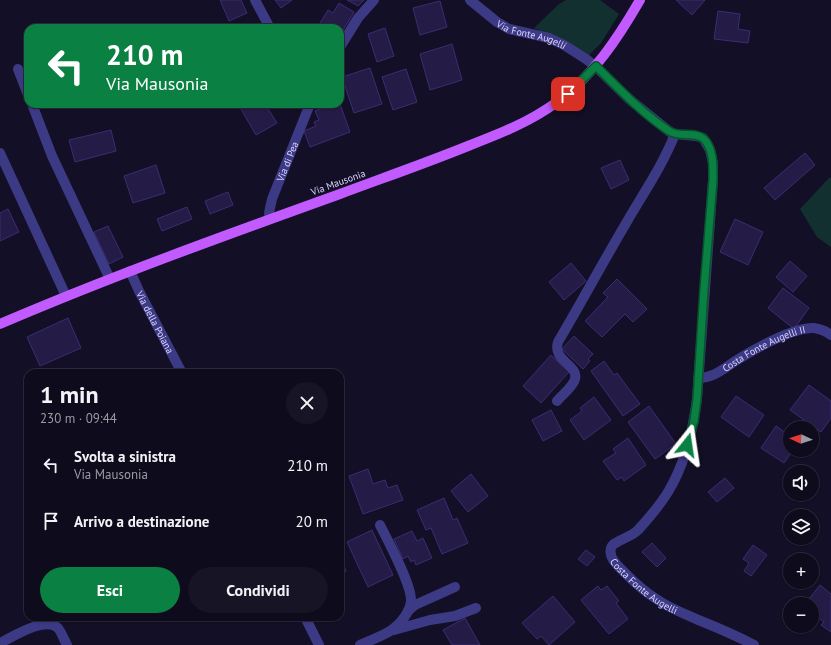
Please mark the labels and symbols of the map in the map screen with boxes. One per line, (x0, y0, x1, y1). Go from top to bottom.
street label: Via Fonte Augelli (493, 17, 569, 52)
pin (551, 77, 585, 111)
street label: Via di Pea (273, 140, 301, 184)
street label: Via Mausonia (308, 167, 367, 199)
street label: Via della Poiana (133, 288, 177, 356)
street label: Costa Fonte Augelli II (720, 323, 806, 375)
north arrow (783, 421, 819, 457)
position arrow (666, 424, 708, 466)
street label: Costa Fonte Augelli (607, 556, 680, 617)

